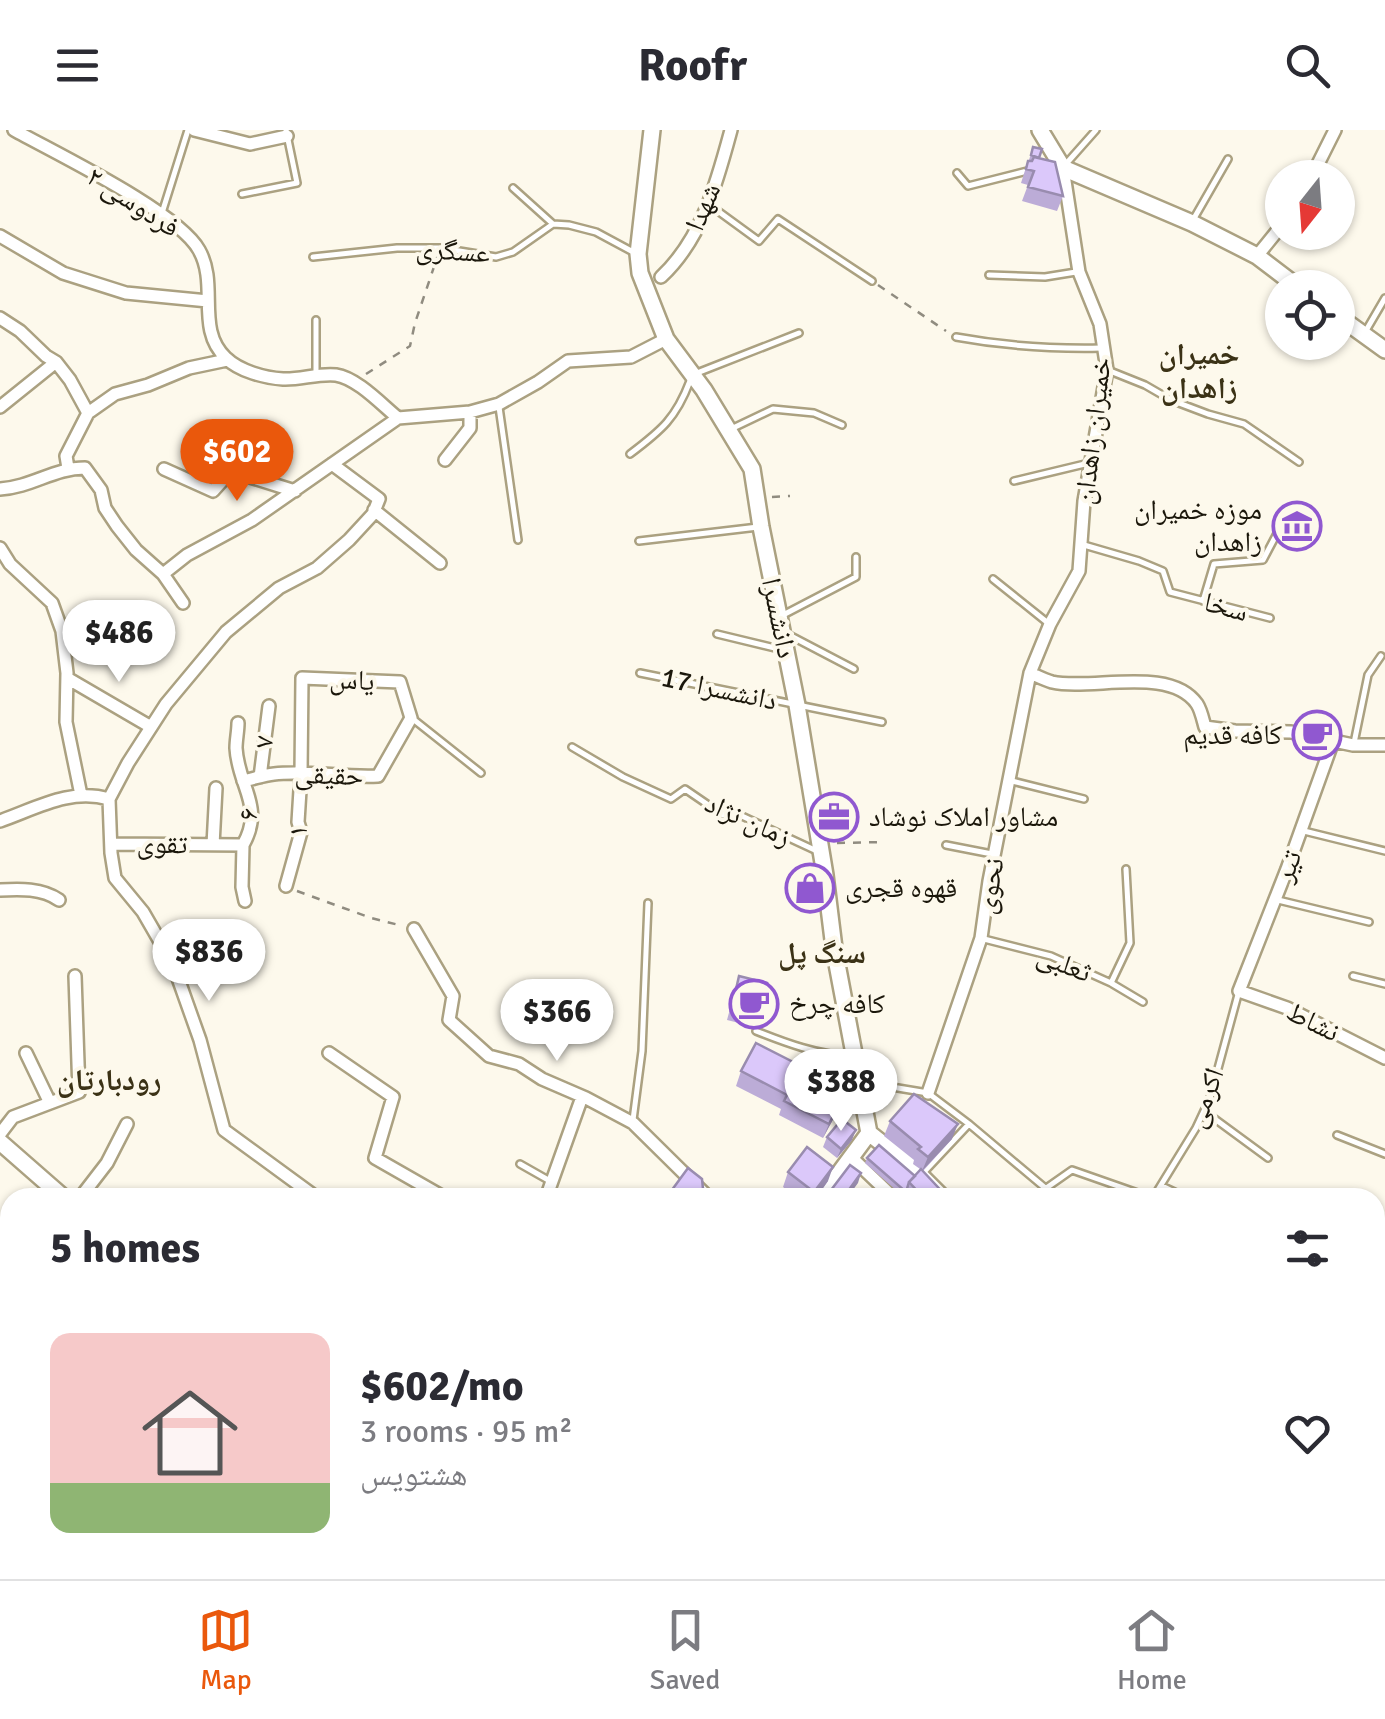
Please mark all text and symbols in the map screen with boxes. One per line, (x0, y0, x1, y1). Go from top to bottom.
icon: menu (50, 38, 105, 93)
text: Roofr (638, 38, 747, 93)
icon: search (1280, 38, 1335, 93)
street label: فردوسی ۲ (80, 159, 186, 245)
north arrow (1265, 160, 1355, 250)
map controls (1265, 160, 1355, 360)
street label: شهدا (678, 178, 728, 236)
street label: عسگری (415, 231, 491, 271)
button: locate (1265, 270, 1355, 360)
district label: خمیران زاهدان (1158, 336, 1240, 407)
street label: خمیران زاهدان (1067, 355, 1119, 507)
pin: $602 (178, 419, 296, 504)
text: $602 (202, 432, 272, 471)
place label: موزه خمیران زاهدان (1134, 493, 1262, 559)
museum icon: موزه خمیران زاهدان (1271, 500, 1323, 552)
street label: دانشسرا (754, 575, 804, 661)
street label: سخا (1200, 585, 1252, 629)
pin: $486 (60, 600, 178, 685)
text: $486 (84, 613, 154, 652)
street label: دانشسرا 17 (658, 660, 780, 718)
street label: یاس (329, 662, 375, 698)
cafe icon: کافه قدیم (1291, 709, 1343, 761)
place label: کافه قدیم (1183, 718, 1282, 753)
street label: ۷ (246, 734, 282, 750)
street label: حقیقی (294, 757, 364, 793)
street label: زمان نژاد (700, 786, 796, 854)
office icon: مشاور املاک نوشاد (808, 791, 860, 843)
place label: مشاور املاک نوشاد (869, 800, 1058, 834)
street label: ۶ (231, 807, 265, 821)
street label: ۱ (281, 824, 315, 838)
street label: تقوی (136, 827, 188, 861)
street label: تیر (1266, 845, 1309, 887)
street label: نحوی (968, 855, 1012, 917)
shop icon: قهوه قجری (784, 862, 836, 914)
place label: قهوه قجری (845, 871, 957, 905)
pin: $836 (150, 919, 268, 1004)
text: $836 (174, 932, 244, 971)
district label: سنگ پل (778, 935, 866, 972)
street label: ثعلبی (1032, 938, 1096, 990)
cafe icon: کافه چرخ (728, 978, 780, 1030)
pin: $366 (498, 979, 616, 1064)
place label: کافه چرخ (789, 987, 886, 1021)
text: $366 (522, 992, 592, 1031)
street label: نشاط (1281, 995, 1345, 1049)
pin: $388 (782, 1049, 900, 1134)
district label: رودبارتان (57, 1062, 161, 1099)
text: $388 (806, 1062, 876, 1101)
street label: اکرمی (1178, 1063, 1232, 1133)
icon: filters (1280, 1221, 1335, 1276)
text: 5 homes (50, 1223, 200, 1274)
text: $602/mo (360, 1361, 524, 1412)
icon: home (130, 1373, 250, 1493)
icon: heart (1280, 1406, 1335, 1461)
text: 3 rooms · 95 m² (360, 1412, 573, 1451)
text: هشتویس (360, 1455, 468, 1494)
tab: Map (198, 1603, 253, 1697)
tab: Saved (650, 1603, 720, 1697)
tab: Home (1117, 1603, 1187, 1697)

